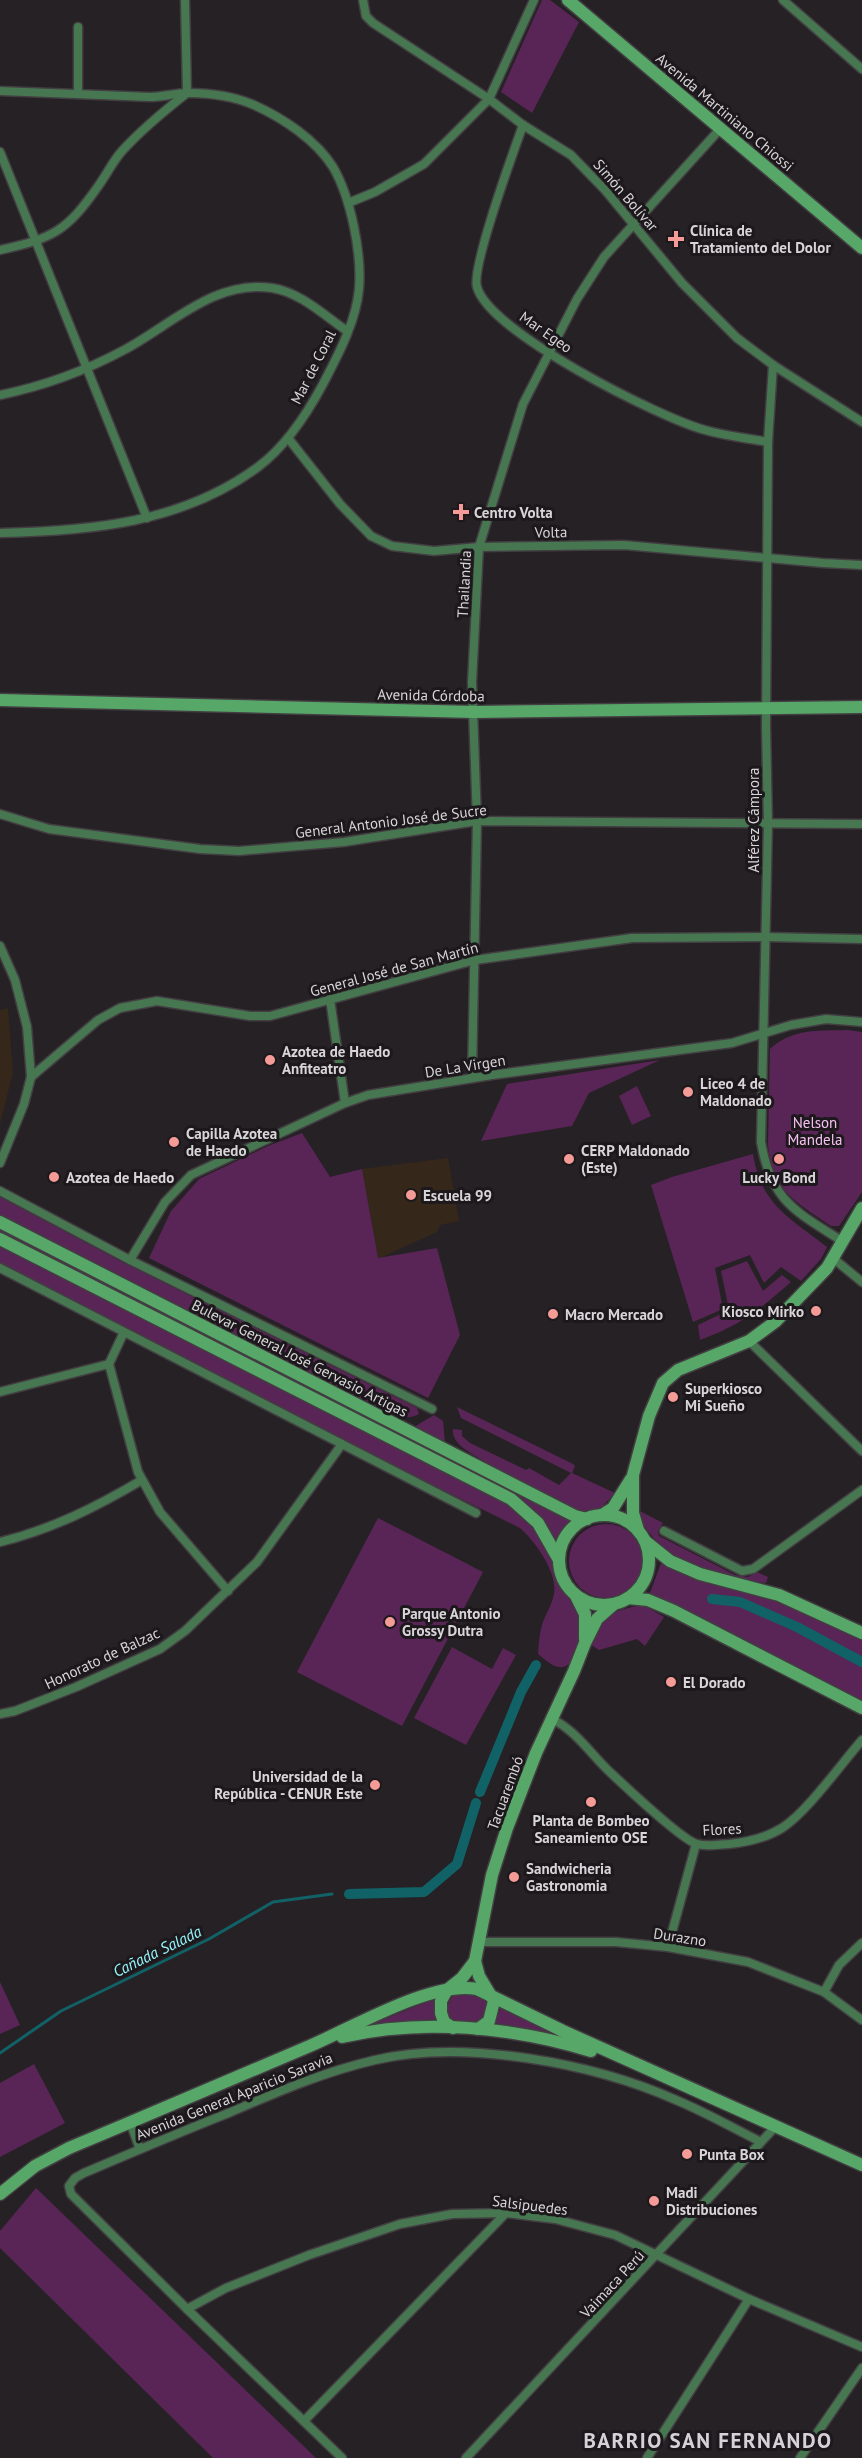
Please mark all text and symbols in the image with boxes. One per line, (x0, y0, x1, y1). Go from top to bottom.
street label: Avenida Martiniano Chiossi (652, 49, 798, 175)
street label: Simón Bolívar (590, 155, 662, 235)
place label: Clínica de Tratamiento del Dolor (690, 221, 831, 257)
marker: Clínica de Tratamiento del Dolor (667, 230, 685, 248)
street label: Mar Egeo (516, 307, 576, 357)
street label: Mar de Coral (286, 326, 340, 407)
marker: Centro Volta (452, 503, 470, 521)
place label: Centro Volta (474, 503, 553, 522)
street label: Volta (534, 522, 567, 542)
street label: Thailandia (453, 550, 475, 618)
street label: Avenida Córdoba (377, 685, 485, 705)
street label: Alférez Cámpora (744, 767, 763, 873)
street label: General Antonio José de Sucre (294, 800, 488, 842)
street label: General José de San Martín (308, 937, 480, 1001)
place label: Azotea de Haedo Anfiteatro (282, 1042, 390, 1078)
street label: De La Virgen (423, 1050, 507, 1082)
marker: Azotea de Haedo Anfiteatro (263, 1053, 277, 1067)
place label: Liceo 4 de Maldonado (700, 1074, 772, 1110)
marker: Liceo 4 de Maldonado (681, 1085, 695, 1099)
park label: Nelson Mandela (787, 1113, 843, 1149)
place label: Capilla Azotea de Haedo (186, 1124, 277, 1160)
marker: Capilla Azotea de Haedo (167, 1135, 181, 1149)
place label: CERP Maldonado (Este) (581, 1141, 690, 1177)
marker: CERP Maldonado (Este) (562, 1152, 576, 1166)
marker: Lucky Bond (772, 1152, 786, 1166)
place label: Azotea de Haedo (66, 1168, 174, 1187)
place label: Lucky Bond (742, 1168, 816, 1187)
marker: Azotea de Haedo (47, 1170, 61, 1184)
place label: Escuela 99 (423, 1186, 492, 1205)
marker: Escuela 99 (404, 1188, 418, 1202)
street label: Bulevar General José Gervasio Artigas (189, 1295, 411, 1421)
place label: Kiosco Mirko (722, 1302, 804, 1321)
marker: Kiosco Mirko (809, 1304, 823, 1318)
place label: Macro Mercado (565, 1305, 663, 1324)
marker: Macro Mercado (546, 1307, 560, 1321)
place label: Superkiosco Mi Sueño (685, 1379, 762, 1415)
marker: Superkiosco Mi Sueño (666, 1390, 680, 1404)
place label: Parque Antonio Grossy Dutra (402, 1604, 501, 1640)
marker: Parque Antonio Grossy Dutra (383, 1615, 397, 1629)
street label: Honorato de Balzac (41, 1623, 163, 1693)
place label: El Dorado (683, 1673, 746, 1692)
marker: El Dorado (664, 1675, 678, 1689)
street label: Tacuarembó (483, 1753, 527, 1833)
place label: Universidad de la República - CENUR Este (214, 1767, 363, 1803)
marker: Universidad de la República - CENUR Este (368, 1778, 382, 1792)
marker: Planta de Bombeo Saneamiento OSE (584, 1795, 598, 1809)
place label: Planta de Bombeo Saneamiento OSE (532, 1811, 650, 1847)
street label: Flores (702, 1818, 742, 1840)
place label: Sandwicheria Gastronomia (526, 1859, 612, 1895)
marker: Sandwicheria Gastronomia (507, 1870, 521, 1884)
water label: Cañada Salada (109, 1921, 205, 1981)
street label: Durazno (652, 1923, 708, 1951)
street label: Avenida General Aparicio Saravia (133, 2048, 335, 2144)
place label: Punta Box (699, 2145, 764, 2164)
marker: Punta Box (680, 2147, 694, 2161)
place label: Madi Distribuciones (666, 2183, 757, 2219)
street label: Salsipuedes (491, 2191, 569, 2219)
marker: Madi Distribuciones (647, 2194, 661, 2208)
street label: Vaimaca Perú (575, 2246, 648, 2323)
district label: BARRIO SAN FERNANDO (583, 2427, 833, 2454)

